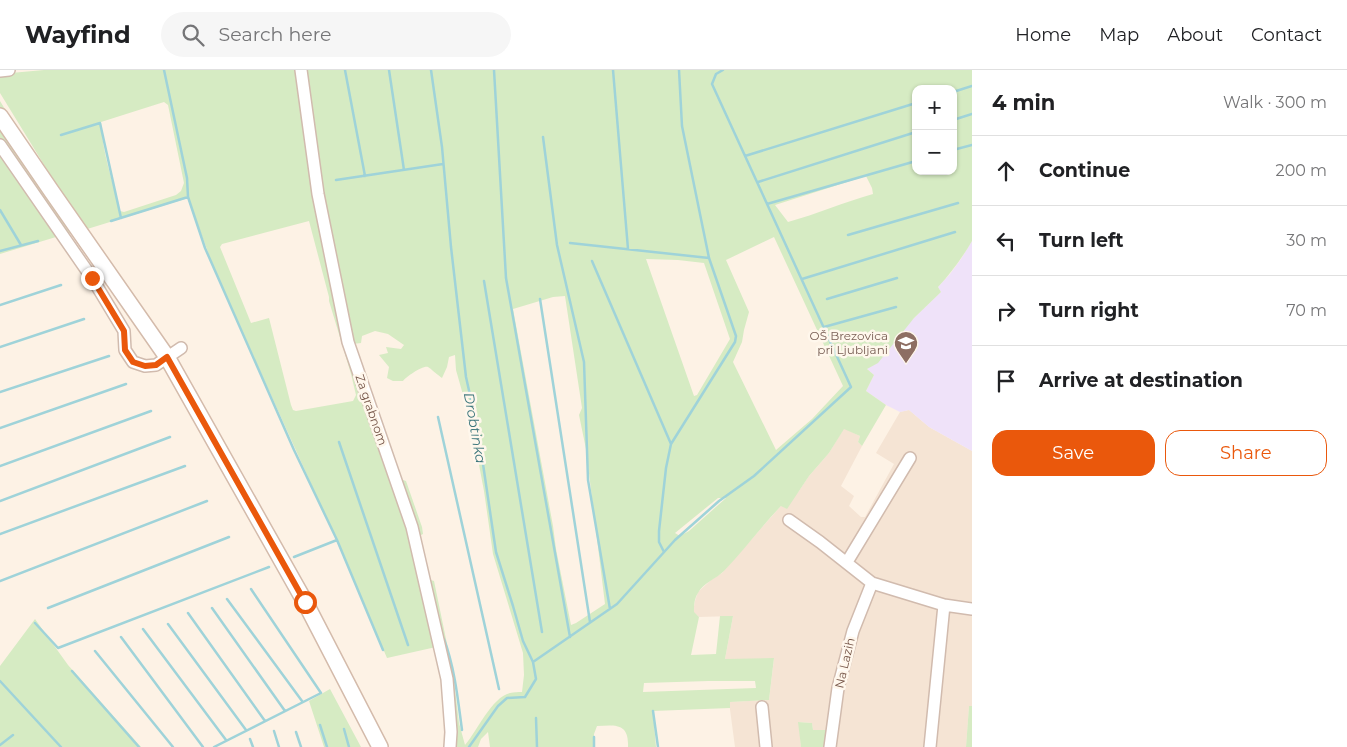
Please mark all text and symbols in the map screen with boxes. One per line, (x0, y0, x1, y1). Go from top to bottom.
search box (161, 12, 511, 57)
text: Wayfind (25, 20, 131, 49)
icon: search (179, 21, 207, 49)
text: Search here (219, 23, 332, 46)
text: Home (1015, 24, 1071, 46)
text: Map (1099, 24, 1139, 46)
text: About (1167, 24, 1223, 46)
text: Contact (1251, 24, 1322, 46)
map controls (912, 85, 957, 175)
button: + (912, 85, 957, 130)
text: 4 min (992, 90, 1055, 115)
text: Walk · 300 m (1223, 93, 1327, 112)
button: − (912, 130, 957, 175)
icon: ahead (992, 157, 1020, 185)
text: Continue (1039, 159, 1130, 182)
text: 200 m (1276, 161, 1327, 180)
icon: left (992, 227, 1020, 255)
text: Turn left (1039, 229, 1124, 252)
text: 30 m (1286, 231, 1327, 250)
route end (81, 267, 104, 290)
icon: right (992, 297, 1020, 325)
text: Turn right (1039, 299, 1139, 322)
text: 70 m (1286, 301, 1327, 320)
place label: OŠ Brezovica pri Ljubljani (810, 328, 888, 357)
school or university icon: OŠ Brezovica pri Ljubljani (893, 330, 919, 364)
icon: arrive (992, 367, 1020, 395)
text: Arrive at destination (1039, 369, 1243, 392)
street label: Za grabnom (352, 372, 391, 447)
water label: Drobtinka (460, 391, 490, 465)
button: Save (992, 430, 1155, 476)
button: Share (1165, 430, 1327, 476)
route start (294, 591, 317, 614)
street label: Na Lazih (831, 636, 858, 690)

